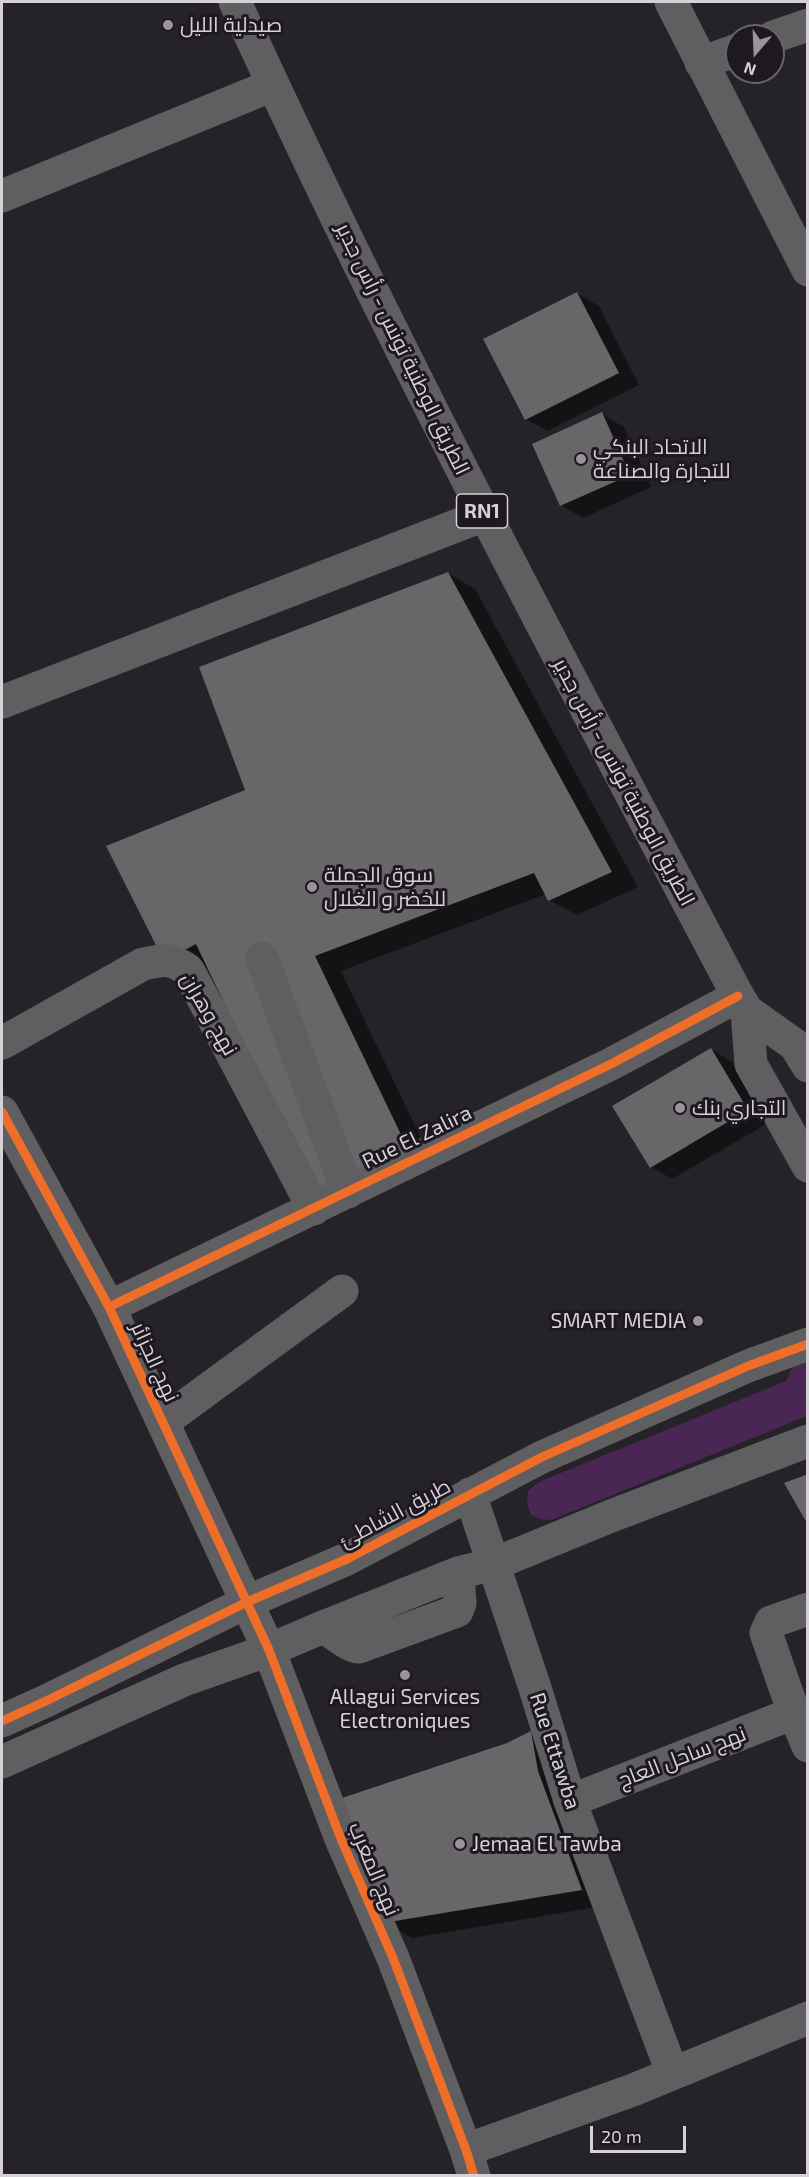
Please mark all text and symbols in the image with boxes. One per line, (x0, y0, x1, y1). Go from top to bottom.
place label: صيدلية الليل (180, 12, 282, 38)
marker: صيدلية الليل (161, 18, 175, 32)
north arrow (725, 24, 785, 84)
text: N (741, 59, 758, 80)
street label: الطريق الوطنية تونس - رأس جدير (331, 219, 475, 479)
place label: الاتحاد البنكي للتجارة والصناعة (593, 434, 730, 484)
marker: الاتحاد البنكي للتجارة والصناعة (574, 452, 588, 466)
road number: RN1 (456, 494, 508, 528)
street label: الطريق الوطنية تونس - رأس جدير (548, 654, 700, 910)
place label: سوق الجملة للخضر و الغلال (324, 862, 446, 912)
marker: سوق الجملة للخضر و الغلال (305, 880, 319, 894)
street label: نهج وهران (175, 968, 243, 1060)
place label: التجاري بنك (692, 1095, 786, 1121)
street label: Rue El Zalira (358, 1100, 476, 1174)
marker: التجاري بنك (673, 1101, 687, 1115)
place label: SMART MEDIA (550, 1308, 686, 1334)
marker: SMART MEDIA (691, 1314, 705, 1328)
street label: نهج الجزائر (126, 1318, 184, 1406)
street label: طريق الشاطئ (335, 1473, 455, 1553)
marker: Allagui Services Electroniques (398, 1668, 412, 1682)
place label: Allagui Services Electroniques (330, 1684, 480, 1734)
street label: Rue Ettawba (524, 1690, 586, 1812)
street label: نهج ساحل العاج (614, 1721, 750, 1793)
street label: نهج المغرب (343, 1818, 405, 1920)
place label: Jemaa El Tawba (472, 1831, 622, 1857)
marker: Jemaa El Tawba (453, 1837, 467, 1851)
scale bar (593, 2114, 689, 2152)
text: 20 m (601, 2125, 642, 2147)

